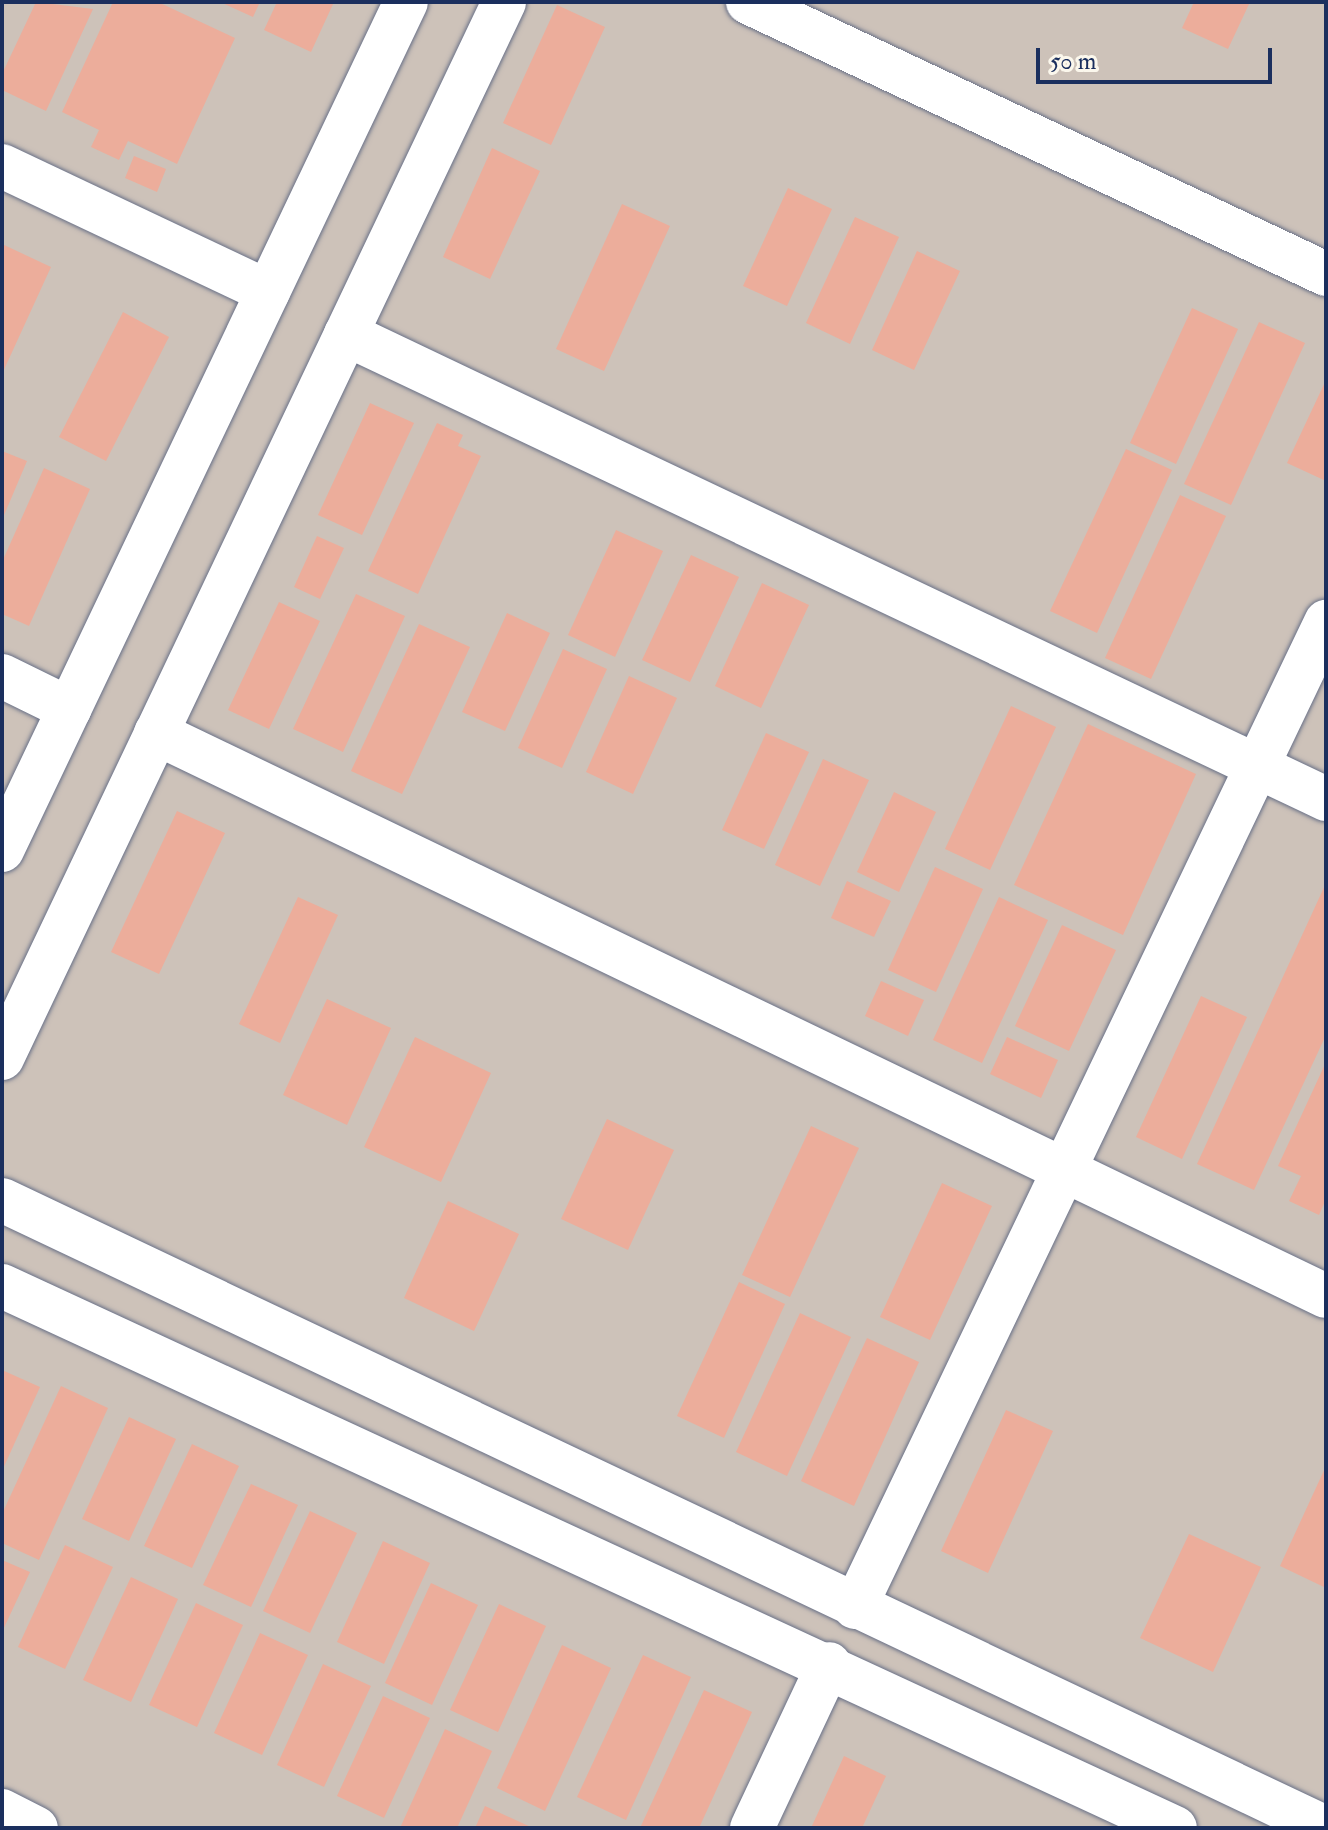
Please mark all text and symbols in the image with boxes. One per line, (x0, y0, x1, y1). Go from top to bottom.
scale bar (1040, 32, 1276, 82)
text: 50 m (1050, 46, 1096, 77)

